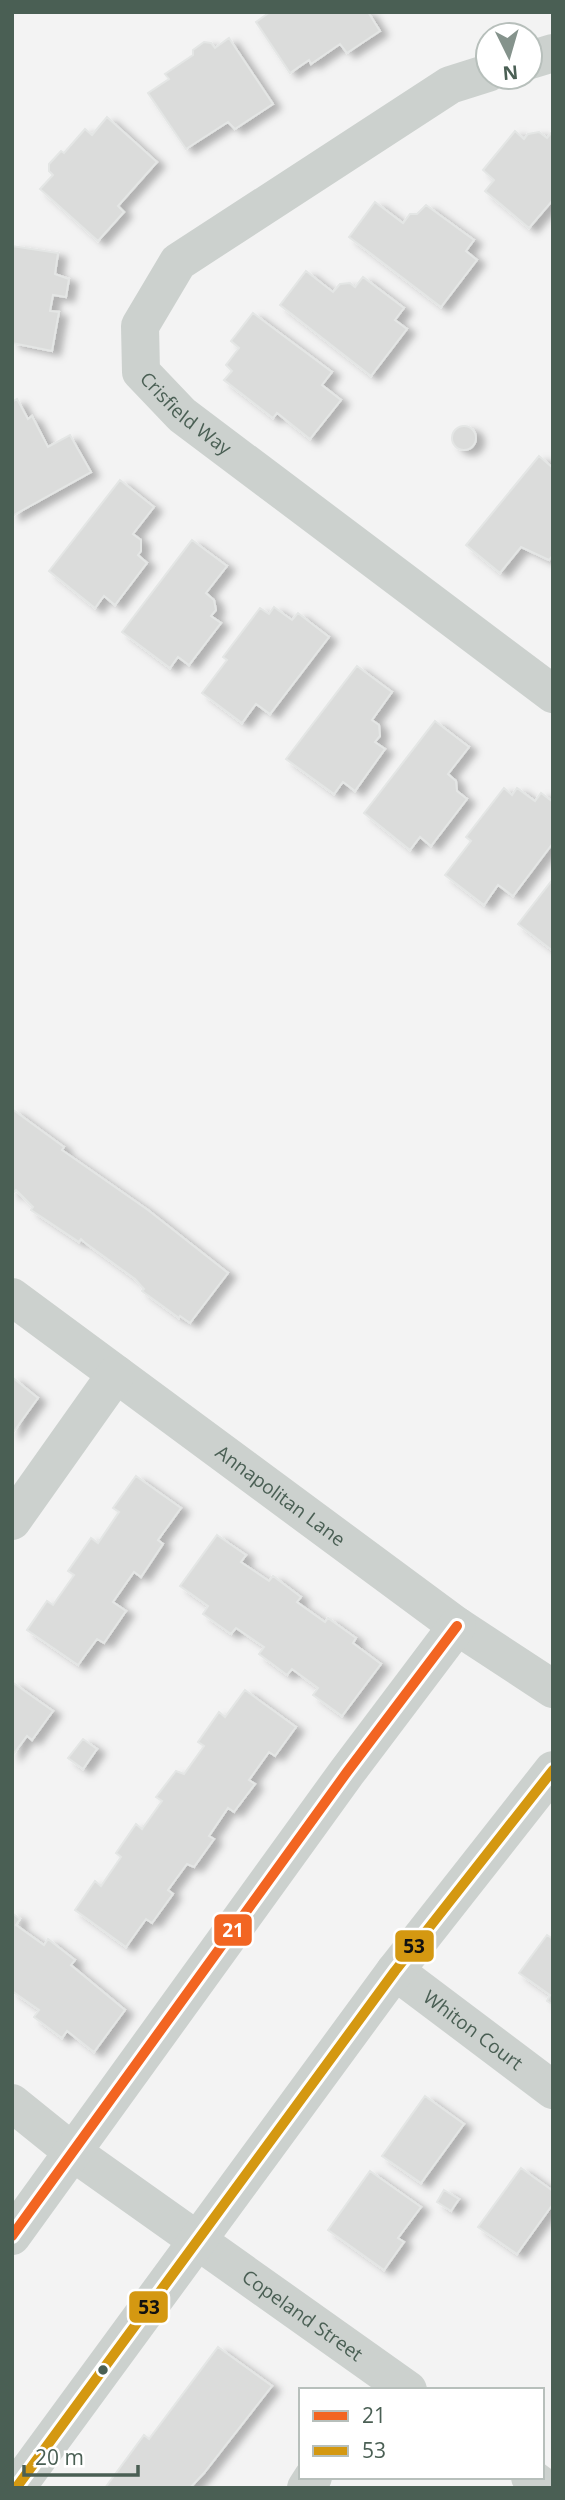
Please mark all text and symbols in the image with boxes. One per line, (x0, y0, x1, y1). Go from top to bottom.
north arrow (474, 21, 544, 91)
text: N (502, 59, 519, 87)
street label: Crisfield Way (134, 366, 237, 461)
street label: Annapolitan Lane (210, 1439, 351, 1552)
line badge: 21 (213, 1913, 253, 1947)
text: 21 (222, 1917, 244, 1943)
line badge: 53 (394, 1929, 435, 1963)
text: 53 (403, 1933, 425, 1959)
street label: Whiton Court (418, 1984, 529, 2076)
street label: Copeland Street (237, 2263, 368, 2367)
line badge: 53 (128, 2290, 169, 2324)
text: 53 (138, 2294, 160, 2320)
unlabelled marker (96, 2363, 110, 2377)
legend (299, 2388, 544, 2479)
text: 21 (362, 2401, 386, 2429)
scale bar (24, 2434, 138, 2478)
text: 53 (362, 2436, 386, 2464)
text: 20 m (35, 2443, 84, 2471)

